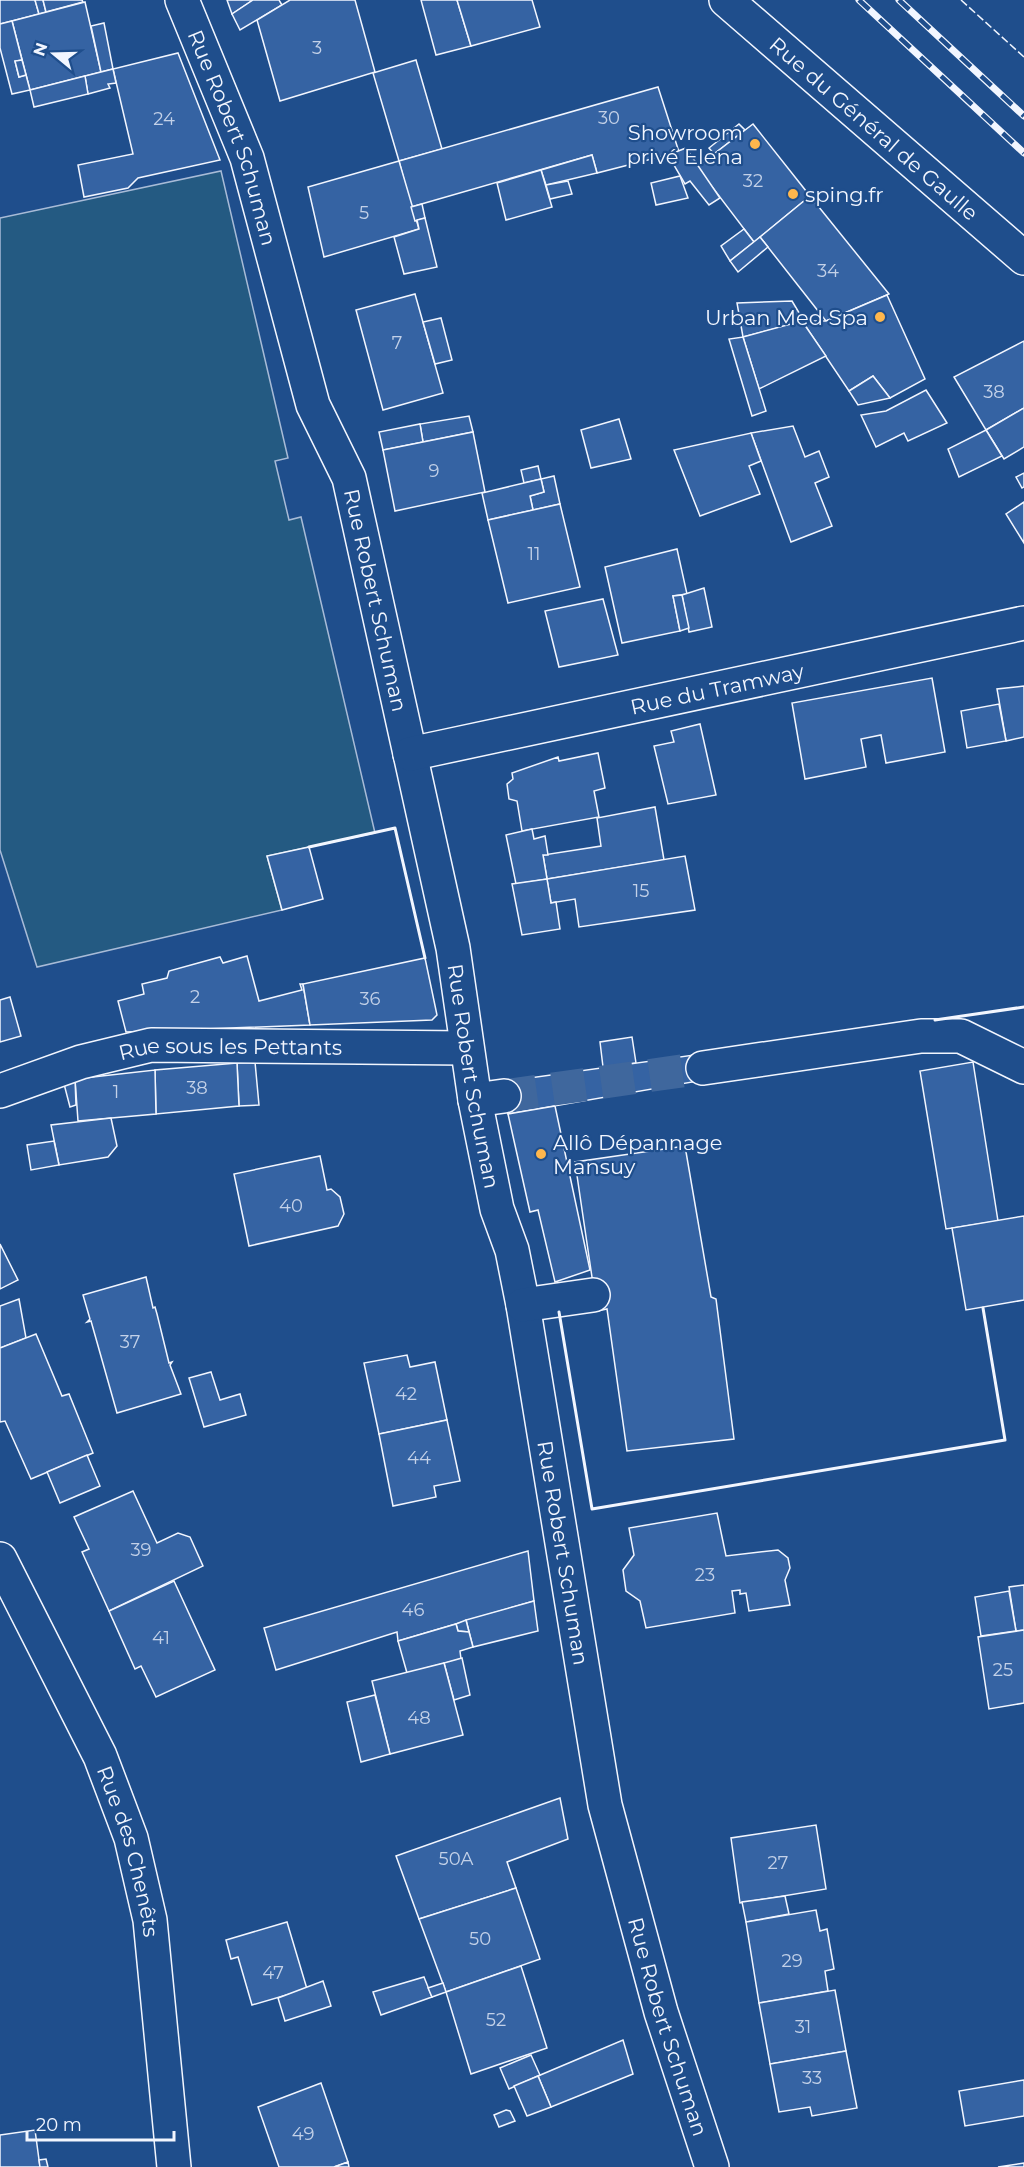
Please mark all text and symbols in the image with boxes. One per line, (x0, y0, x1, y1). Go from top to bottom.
north arrow (24, 24, 84, 84)
street label: Rue Robert Schuman (183, 26, 282, 248)
street label: Rue du Général de Gaulle (765, 31, 984, 225)
house number: 3 (312, 37, 322, 59)
text: N (29, 40, 51, 58)
house number: 30 (598, 107, 620, 129)
house number: 24 (153, 108, 175, 130)
place label: Showroom privé Elena (627, 120, 743, 169)
marker: Showroom privé Elena (748, 137, 762, 151)
house number: 32 (743, 170, 763, 192)
place label: sping.fr (805, 182, 884, 207)
marker: sping.fr (786, 187, 800, 201)
house number: 5 (359, 202, 369, 224)
house number: 34 (817, 260, 839, 282)
place label: Urban Med Spa (705, 305, 868, 330)
marker: Urban Med Spa (873, 310, 887, 324)
house number: 7 (392, 332, 402, 354)
house number: 38 (983, 381, 1005, 403)
house number: 9 (429, 460, 440, 482)
street label: Rue Robert Schuman (339, 486, 413, 714)
house number: 11 (528, 543, 541, 565)
street label: Rue du Tramway (628, 658, 807, 719)
house number: 15 (633, 880, 649, 902)
street label: Rue Robert Schuman (443, 962, 505, 1191)
house number: 2 (190, 986, 200, 1008)
house number: 36 (359, 988, 381, 1010)
street label: Rue sous les Pettants (116, 1032, 342, 1065)
house number: 38 (186, 1077, 208, 1099)
house number: 1 (113, 1081, 119, 1103)
place label: Allô Dépannage Mansuy (553, 1130, 722, 1179)
marker: Allô Dépannage Mansuy (534, 1147, 548, 1161)
house number: 40 (279, 1195, 303, 1217)
house number: 37 (120, 1331, 140, 1353)
house number: 42 (395, 1383, 417, 1405)
street label: Rue Robert Schuman (533, 1439, 594, 1667)
house number: 44 (407, 1447, 431, 1469)
house number: 39 (130, 1539, 152, 1561)
house number: 23 (695, 1564, 715, 1586)
house number: 46 (402, 1599, 424, 1621)
house number: 41 (152, 1627, 170, 1649)
house number: 25 (993, 1659, 1013, 1681)
house number: 48 (407, 1707, 431, 1729)
street label: Rue des Chenêts (92, 1762, 164, 1938)
house number: 50A (439, 1848, 474, 1870)
house number: 27 (768, 1852, 788, 1874)
street label: Rue Robert Schuman (623, 1914, 713, 2139)
house number: 50 (469, 1928, 491, 1950)
house number: 29 (781, 1950, 803, 1972)
house number: 47 (262, 1962, 284, 1984)
house number: 52 (486, 2009, 506, 2031)
house number: 31 (795, 2016, 811, 2038)
house number: 33 (802, 2067, 822, 2089)
scale bar (27, 2104, 174, 2142)
text: 20 m (36, 2114, 82, 2136)
house number: 49 (292, 2123, 314, 2145)

